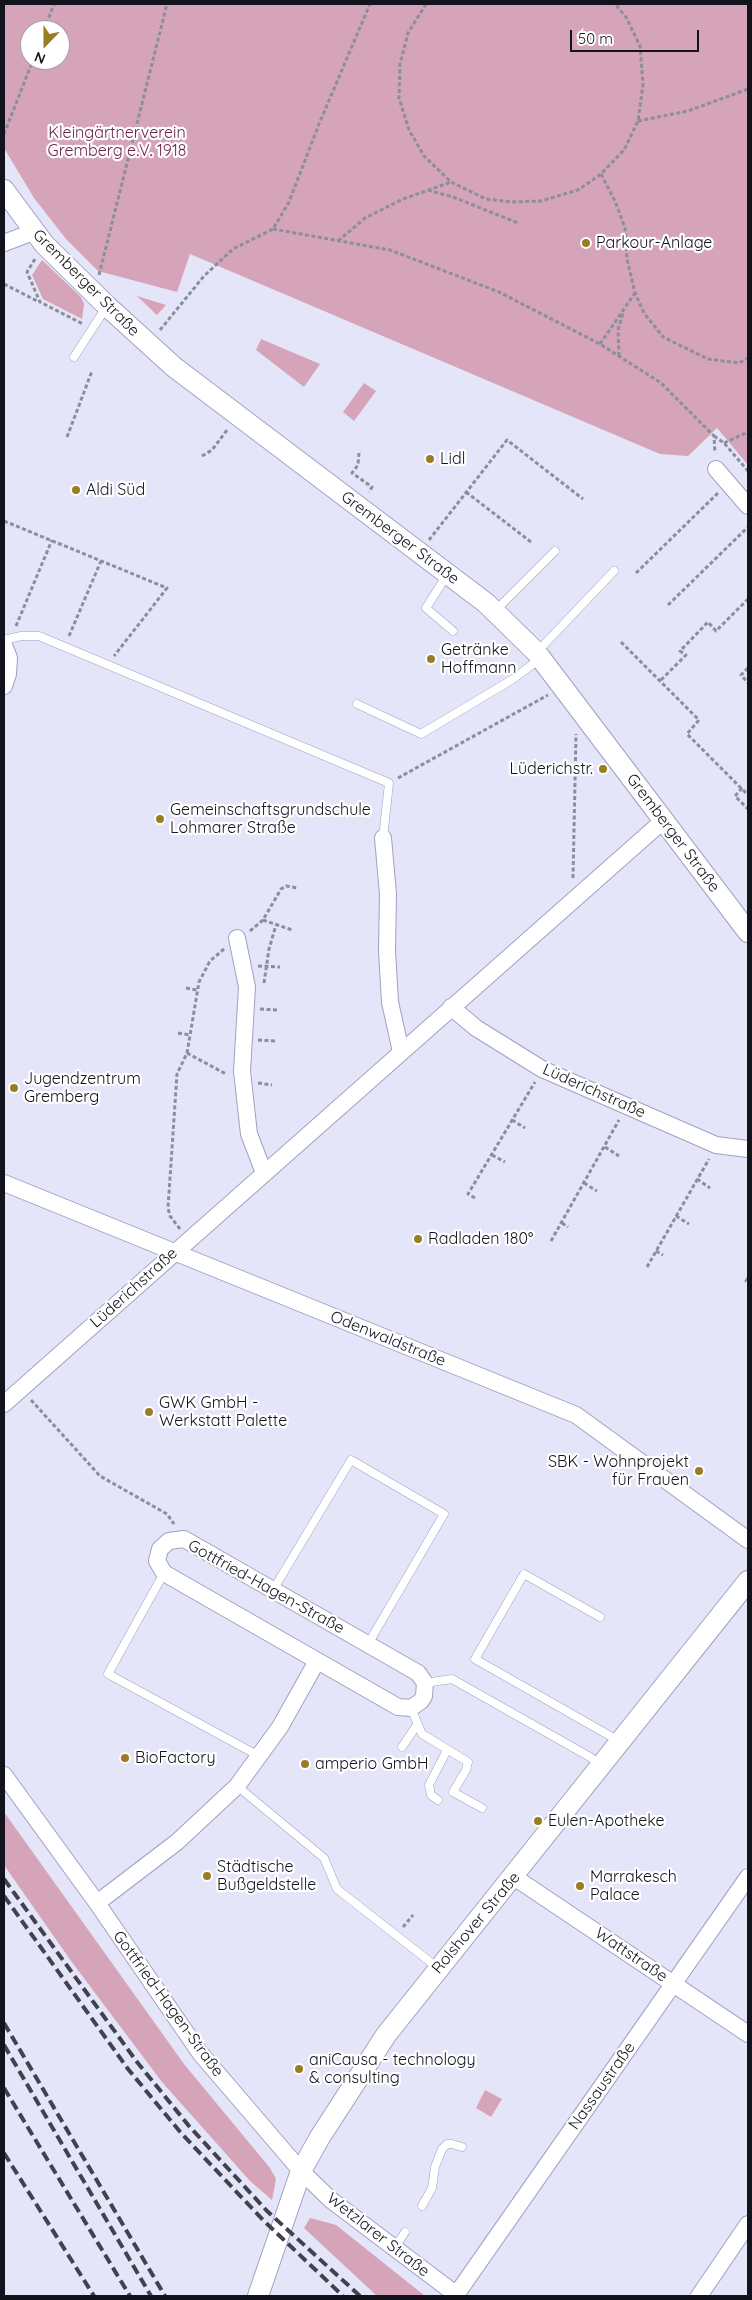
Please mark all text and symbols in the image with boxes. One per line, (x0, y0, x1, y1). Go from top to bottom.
north arrow (20, 20, 70, 70)
scale bar (572, 20, 701, 52)
text: 50 m (578, 29, 613, 48)
text: N (32, 48, 48, 68)
park label: Kleingärtnerverein Gremberg e.V. 1918 (48, 123, 186, 161)
street label: Gremberger Straße (29, 226, 143, 340)
place label: Parkour-Anlage (596, 233, 712, 253)
marker: Parkour-Anlage (580, 237, 592, 249)
place label: Lidl (440, 449, 465, 469)
marker: Lidl (424, 453, 436, 465)
place label: Aldi Süd (86, 480, 145, 500)
marker: Aldi Süd (70, 484, 82, 496)
street label: Gremberger Straße (337, 487, 463, 589)
place label: Getränke Hoffmann (441, 640, 516, 678)
marker: Getränke Hoffmann (425, 653, 437, 665)
place label: Lüderichstr. (509, 759, 593, 779)
marker: Lüderichstr. (597, 763, 609, 775)
street label: Gremberger Straße (622, 770, 724, 896)
place label: Gemeinschaftsgrundschule Lohmarer Straße (170, 800, 371, 838)
marker: Gemeinschaftsgrundschule Lohmarer Straße (154, 813, 166, 825)
street label: Lüderichstraße (540, 1060, 648, 1122)
place label: Jugendzentrum Gremberg (24, 1069, 141, 1107)
marker: Jugendzentrum Gremberg (8, 1082, 20, 1094)
place label: Radladen 180° (428, 1229, 533, 1249)
marker: Radladen 180° (412, 1233, 424, 1245)
street label: Lüderichstraße (86, 1244, 182, 1332)
street label: Odenwaldstraße (328, 1307, 448, 1371)
place label: GWK GmbH - Werkstatt Palette (159, 1393, 287, 1431)
marker: GWK GmbH - Werkstatt Palette (143, 1406, 155, 1418)
place label: SBK - Wohnprojekt für Frauen (548, 1452, 689, 1490)
marker: SBK - Wohnprojekt für Frauen (693, 1465, 705, 1477)
street label: Gottfried-Hagen-Straße (184, 1536, 348, 1638)
place label: BioFactory (135, 1748, 215, 1768)
marker: BioFactory (119, 1752, 131, 1764)
place label: amperio GmbH (315, 1754, 429, 1774)
marker: amperio GmbH (299, 1758, 311, 1770)
place label: Eulen-Apotheke (548, 1811, 665, 1831)
marker: Eulen-Apotheke (532, 1815, 544, 1827)
place label: Städtische Bußgeldstelle (217, 1857, 316, 1895)
place label: Marrakesch Palace (590, 1867, 677, 1905)
street label: Rolshover Straße (428, 1868, 524, 1978)
marker: Städtische Bußgeldstelle (201, 1870, 213, 1882)
marker: Marrakesch Palace (574, 1880, 586, 1892)
street label: Wattstraße (591, 1924, 671, 1986)
street label: Gottfried-Hagen-Straße (109, 1927, 227, 2081)
street label: Nassaustraße (565, 2039, 639, 2133)
place label: aniCausa - technology & consulting (309, 2050, 476, 2088)
marker: aniCausa - technology & consulting (293, 2063, 305, 2075)
street label: Wetzlarer Straße (323, 2189, 433, 2281)

